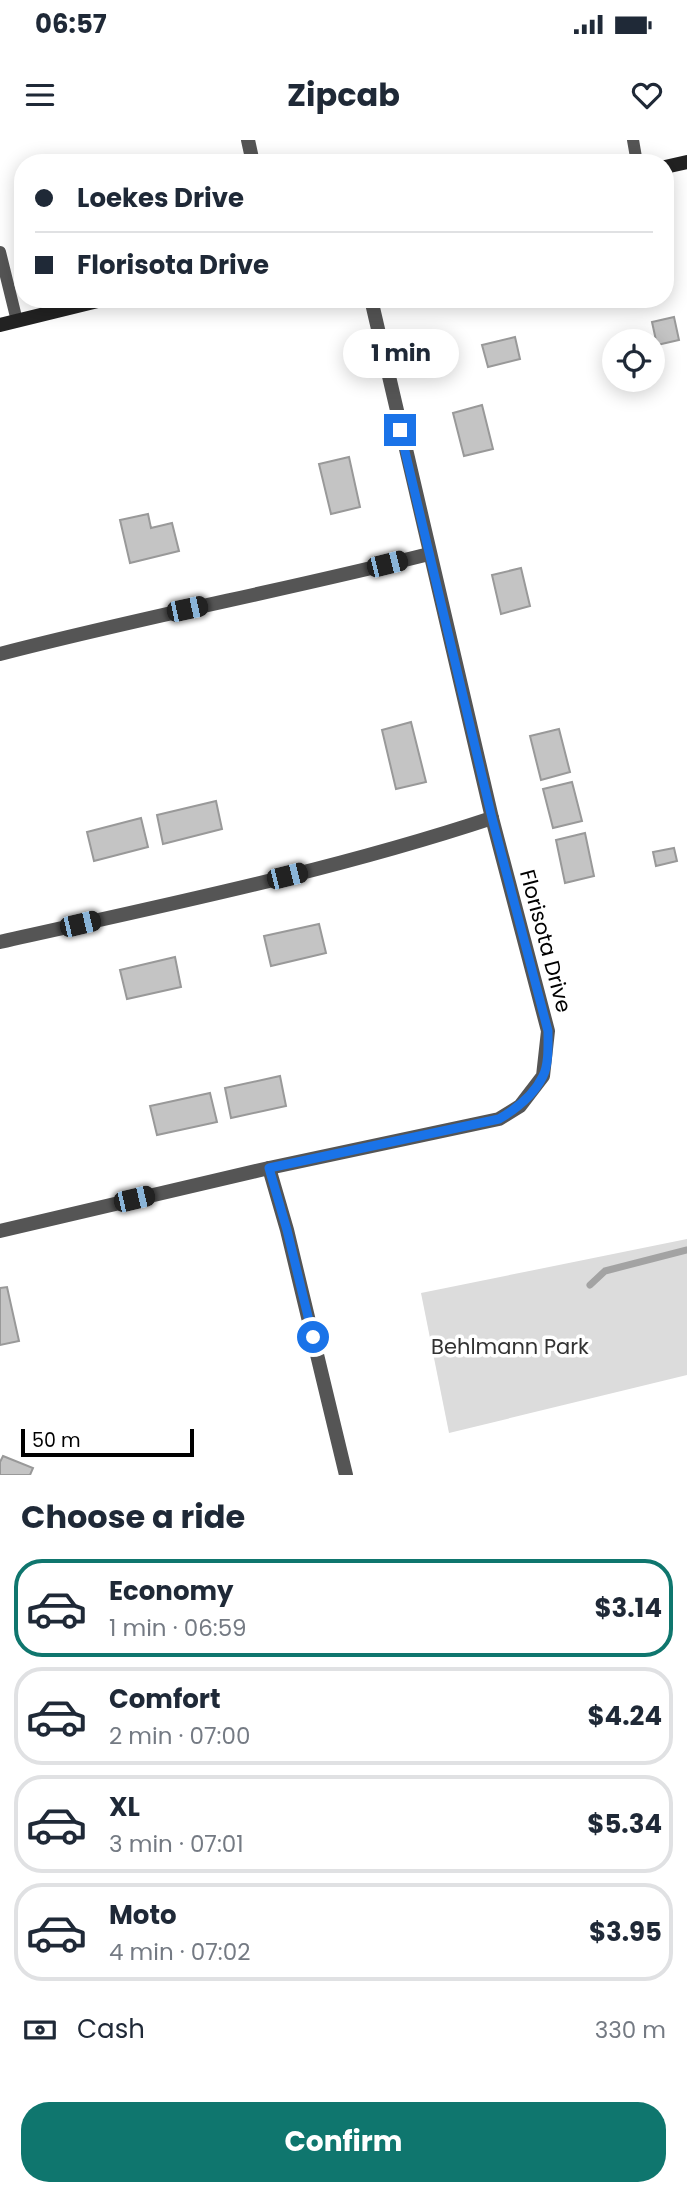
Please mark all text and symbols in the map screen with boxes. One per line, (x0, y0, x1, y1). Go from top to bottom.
text: 06:57 (35, 6, 107, 42)
text: Zipcab (287, 72, 400, 117)
icon: menu (21, 76, 59, 114)
icon: heart (628, 76, 666, 114)
text: Loekes Drive (77, 180, 244, 216)
text: Florisota Drive (77, 247, 269, 283)
callout: 1 min (342, 328, 458, 378)
map controls (602, 329, 665, 392)
button: locate (602, 329, 665, 392)
text: 1 min (371, 337, 431, 369)
route end (384, 414, 416, 446)
car (365, 549, 410, 579)
car (165, 594, 210, 624)
car (265, 861, 310, 891)
street label: Florisota Drive (513, 866, 579, 1016)
car (58, 909, 103, 939)
car (112, 1184, 157, 1214)
route start (297, 1321, 329, 1353)
park label: Behlmann Park (431, 1332, 589, 1361)
scale bar (21, 1426, 194, 1458)
text: 50 m (32, 1427, 81, 1454)
text: Choose a ride (21, 1494, 245, 1539)
text: Economy (109, 1573, 233, 1609)
icon: car (25, 1577, 88, 1640)
text: $3.14 (594, 1590, 662, 1626)
text: 1 min · 06:59 (109, 1612, 247, 1644)
text: Comfort (109, 1681, 221, 1717)
icon: car (25, 1685, 88, 1748)
text: $4.24 (588, 1698, 662, 1734)
text: 2 min · 07:00 (109, 1720, 250, 1752)
text: XL (109, 1789, 140, 1825)
icon: car (25, 1793, 88, 1856)
text: $5.34 (587, 1806, 662, 1842)
text: 3 min · 07:01 (109, 1828, 244, 1860)
text: Moto (109, 1897, 177, 1933)
icon: car (25, 1901, 88, 1964)
text: $3.95 (589, 1914, 662, 1950)
text: 4 min · 07:02 (109, 1936, 250, 1968)
icon: cash (21, 2011, 59, 2049)
text: Cash (77, 2011, 145, 2047)
text: 330 m (595, 2014, 666, 2046)
button: Confirm (21, 2102, 666, 2182)

